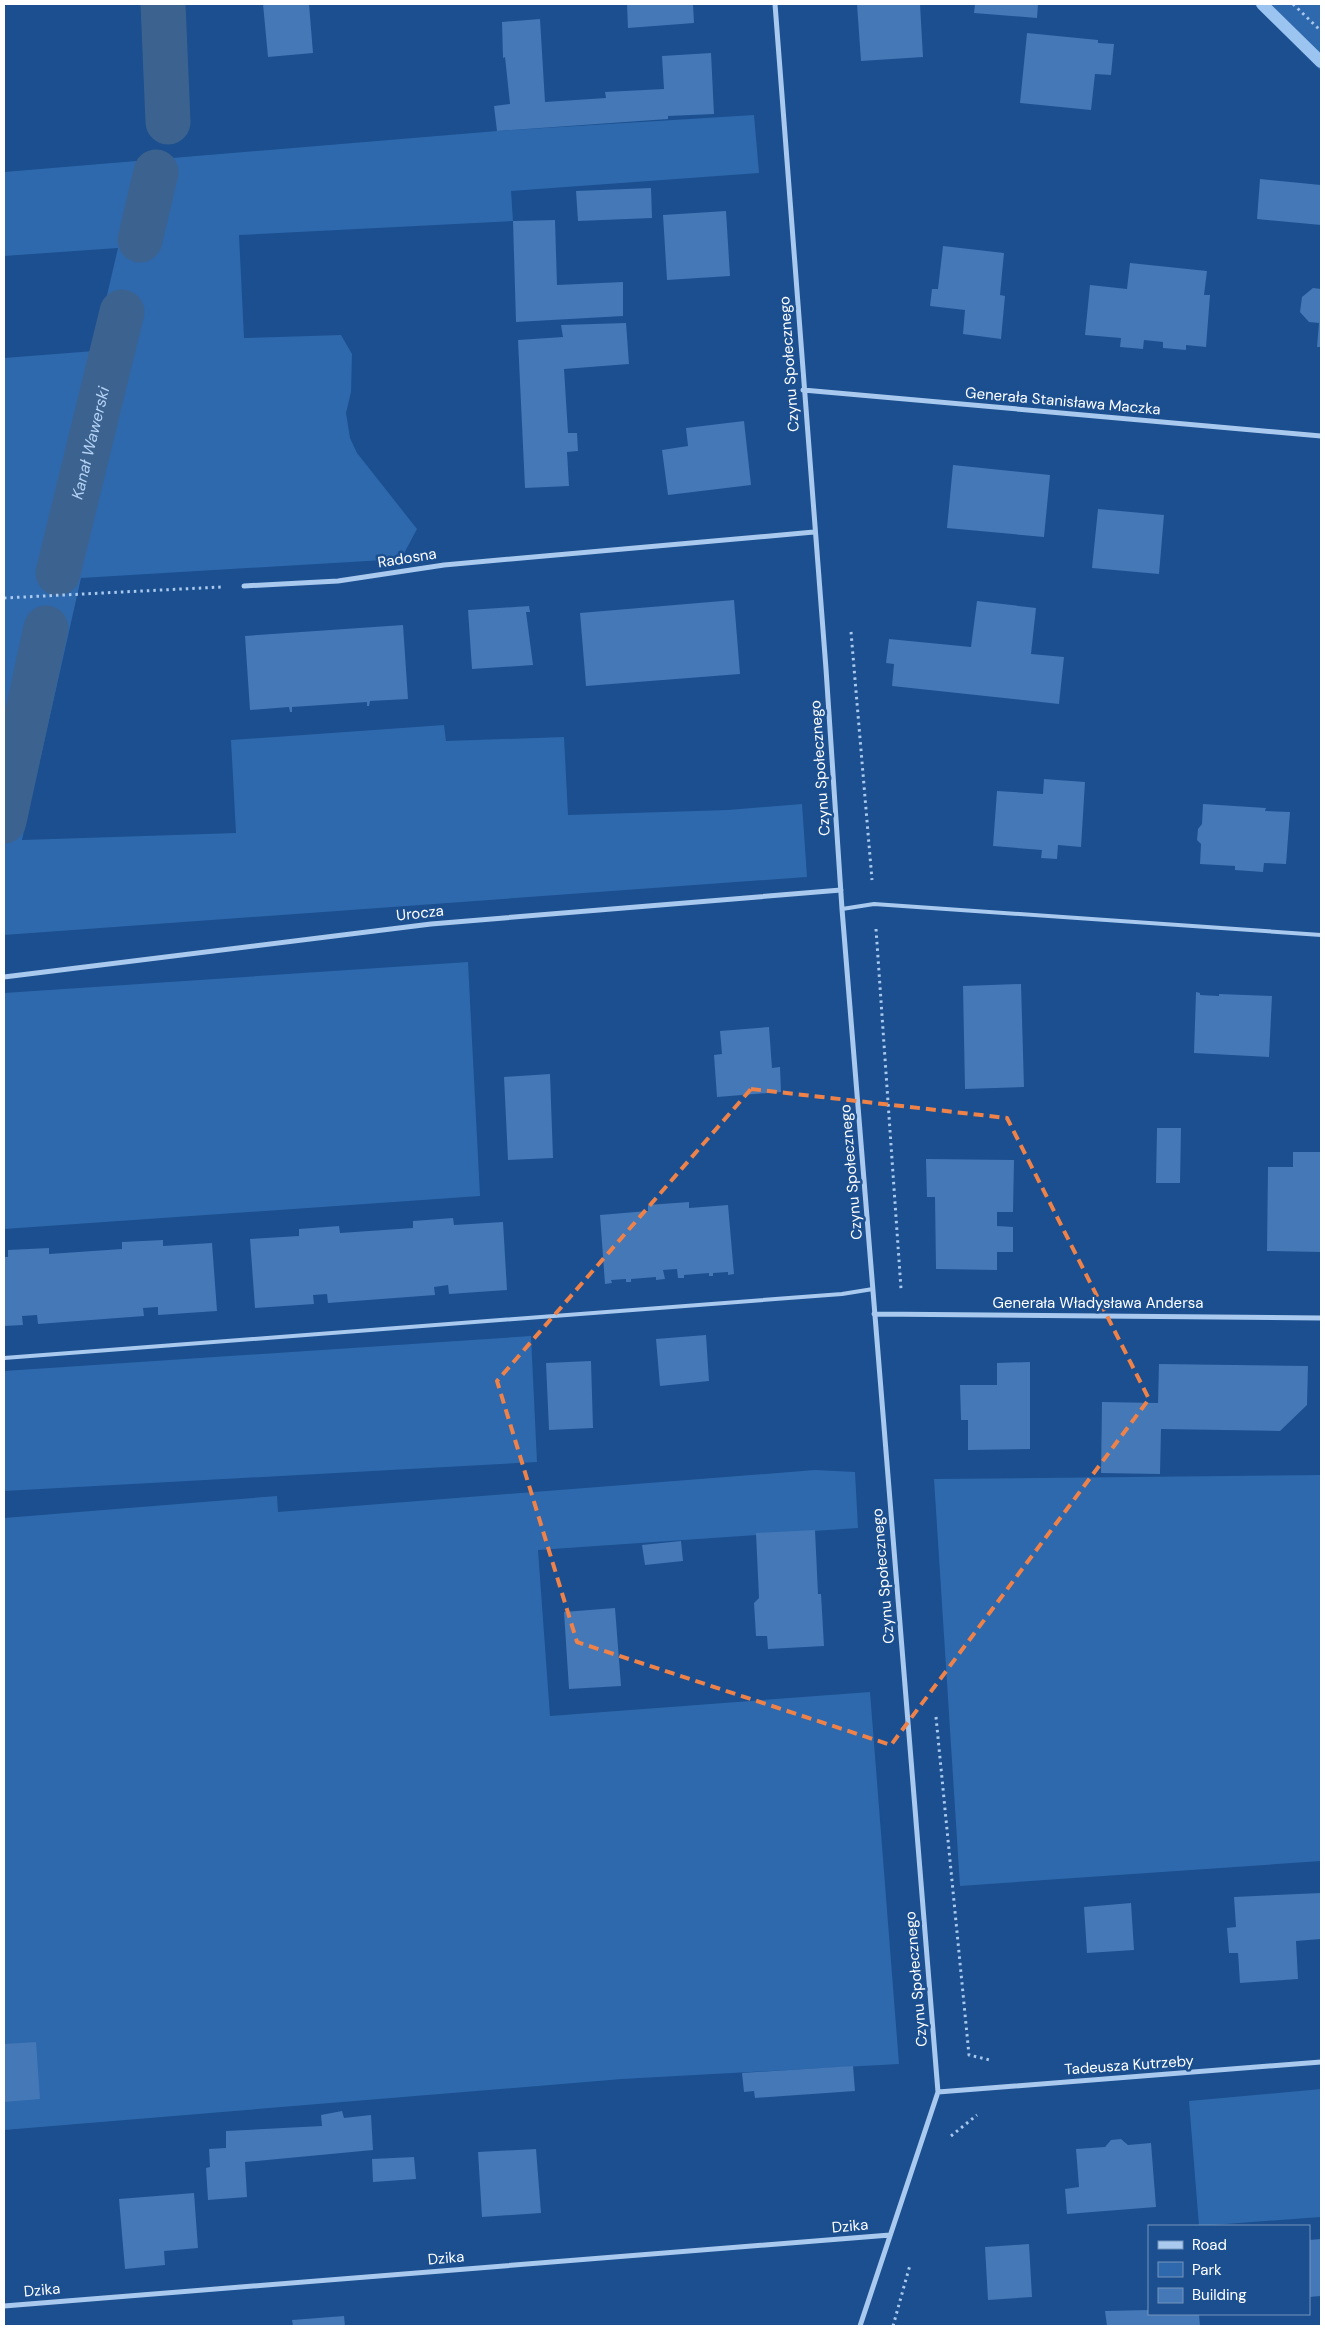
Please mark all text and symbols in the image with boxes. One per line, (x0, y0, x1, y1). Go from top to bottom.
street label: Czynu Społecznego (774, 295, 804, 433)
street label: Generała Stanisława Maczka (964, 382, 1162, 420)
water label: Kanał Wawerski (66, 383, 115, 502)
street label: Radosna (376, 543, 438, 573)
street label: Czynu Społecznego (805, 699, 835, 837)
street label: Urocza (395, 901, 445, 925)
street label: Czynu Społecznego (835, 1103, 867, 1241)
street label: Generała Władysława Andersa (993, 1293, 1203, 1313)
street label: Czynu Społecznego (867, 1507, 899, 1645)
street label: Czynu Społecznego (900, 1910, 932, 2048)
street label: Tadeusza Kutrzeby (1064, 2050, 1195, 2079)
street label: Dzika (831, 2214, 869, 2238)
legend (1148, 2225, 1310, 2315)
text: Road (1192, 2235, 1227, 2255)
street label: Dzika (427, 2246, 465, 2270)
text: Park (1192, 2260, 1222, 2280)
street label: Dzika (23, 2278, 61, 2302)
text: Building (1192, 2285, 1247, 2305)

